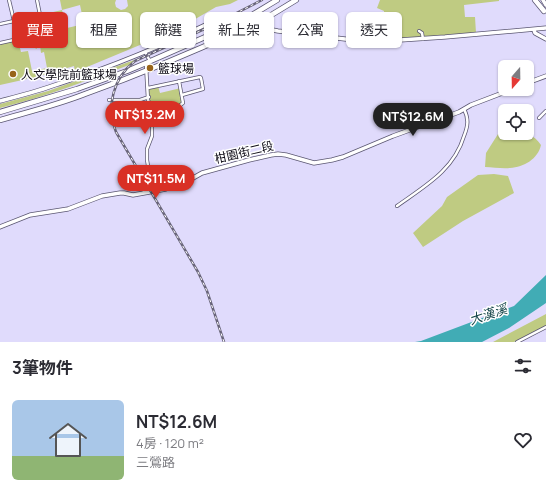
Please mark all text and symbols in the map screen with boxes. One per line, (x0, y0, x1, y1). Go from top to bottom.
chip: 買屋 (12, 12, 68, 48)
chip: 租屋 (76, 12, 132, 48)
chip: 篩選 (140, 12, 196, 48)
chip: 新上架 (204, 12, 274, 48)
chip: 公寓 (282, 12, 338, 48)
chip: 透天 (346, 12, 402, 48)
place label: 籃球場 (158, 60, 194, 77)
north arrow (498, 60, 534, 96)
map controls (498, 60, 534, 140)
marker: 籃球場 (145, 63, 155, 73)
place label: 人文學院前籃球場 (21, 66, 117, 83)
marker: 人文學院前籃球場 (8, 69, 18, 79)
pin: NT$13.2M (104, 101, 186, 135)
pin: NT$12.6M (372, 103, 454, 137)
button: locate (498, 104, 534, 140)
text: NT$13.2M (114, 105, 176, 123)
text: NT$12.6M (382, 107, 444, 125)
street label: 柑園街二段 (213, 137, 275, 167)
pin: NT$11.5M (115, 165, 197, 199)
text: NT$11.5M (127, 169, 185, 187)
water label: 大漢溪 (467, 299, 511, 329)
icon: filters (512, 355, 534, 377)
text: 3筆物件 (12, 356, 73, 379)
text: NT$12.6M (136, 410, 217, 433)
icon: home (44, 416, 92, 464)
icon: heart (512, 429, 534, 451)
text: 4房 · 120 m² (136, 434, 204, 452)
text: 三鶯路 (136, 453, 175, 471)

